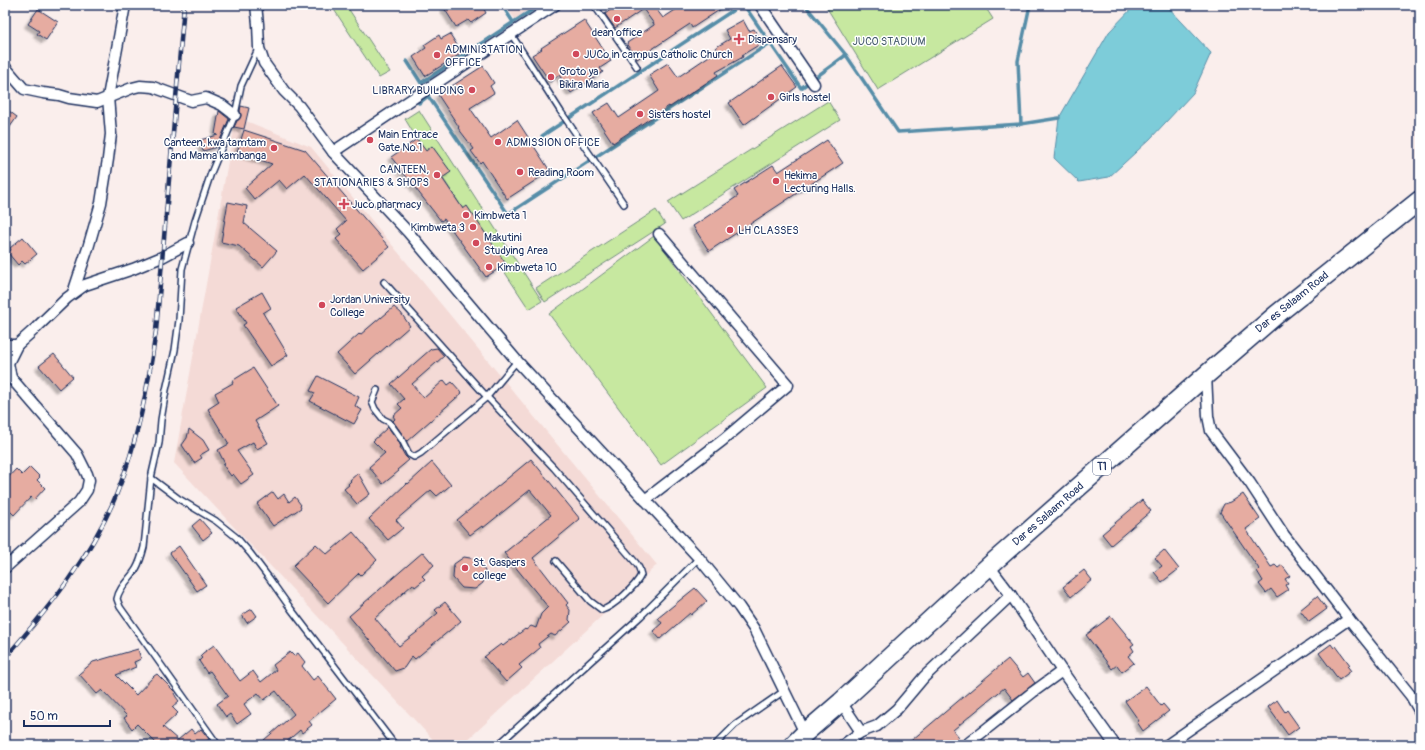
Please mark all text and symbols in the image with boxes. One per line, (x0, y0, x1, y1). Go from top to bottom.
marker: dean office (612, 14, 622, 24)
place label: dean office (592, 26, 643, 39)
marker: Dispensary (733, 33, 745, 45)
place label: Dispensary (748, 33, 797, 46)
park label: JUCO STADIUM (853, 35, 925, 48)
place label: ADMINISTATION OFFICE (445, 43, 523, 69)
place label: JUCo in campus Catholic Church (584, 48, 732, 61)
marker: JUCo in campus Catholic Church (571, 49, 581, 59)
marker: ADMINISTATION OFFICE (432, 50, 442, 60)
place label: Groto ya Bikira Maria (559, 65, 609, 91)
marker: Groto ya Bikira Maria (546, 72, 556, 82)
place label: LIBRARY BUILDING (372, 84, 464, 97)
marker: LIBRARY BUILDING (467, 85, 477, 95)
place label: Girls hostel (779, 91, 831, 104)
marker: Girls hostel (766, 92, 776, 102)
place label: Sisters hostel (648, 108, 711, 121)
marker: Sisters hostel (635, 109, 645, 119)
place label: Main Entrace Gate No.1 (378, 128, 438, 154)
marker: Main Entrace Gate No.1 (365, 135, 375, 145)
place label: Canteen, kwa tamtam and Mama kambanga (164, 136, 266, 162)
place label: ADMISSION OFFICE (506, 136, 600, 149)
marker: ADMISSION OFFICE (493, 137, 503, 147)
marker: Canteen, kwa tamtam and Mama kambanga (269, 143, 279, 153)
place label: CANTEEN, STATIONARIES & SHOPS (314, 163, 429, 189)
place label: Reading Room (528, 166, 594, 179)
marker: Reading Room (515, 167, 525, 177)
place label: Hekima Lecturing Halls. (784, 169, 856, 195)
marker: CANTEEN, STATIONARIES & SHOPS (432, 170, 442, 180)
marker: Hekima Lecturing Halls. (771, 176, 781, 186)
place label: Juco pharmacy (352, 198, 422, 211)
marker: Juco pharmacy (339, 199, 349, 209)
place label: Kimbweta 1 (474, 209, 527, 222)
marker: Kimbweta 1 (461, 210, 471, 220)
place label: Kimbweta 3 (411, 221, 465, 234)
marker: Kimbweta 3 (468, 222, 478, 232)
place label: LH CLASSES (738, 224, 799, 237)
marker: LH CLASSES (725, 225, 735, 235)
place label: Makutini Studying Area (484, 231, 548, 257)
marker: Makutini Studying Area (471, 238, 481, 248)
place label: Kimbweta 10 (497, 261, 557, 274)
marker: Kimbweta 10 (484, 262, 494, 272)
street label: Dar es Salaam Road (1253, 269, 1331, 335)
place label: Jordan University College (330, 293, 410, 319)
marker: Jordan University College (317, 300, 327, 310)
road number: T1 (1093, 459, 1111, 475)
street label: Dar es Salaam Road (1010, 479, 1086, 549)
place label: St. Gaspers college (473, 556, 526, 582)
marker: St. Gaspers college (460, 563, 470, 573)
scale bar (24, 702, 110, 728)
text: 50 m (30, 709, 58, 724)

